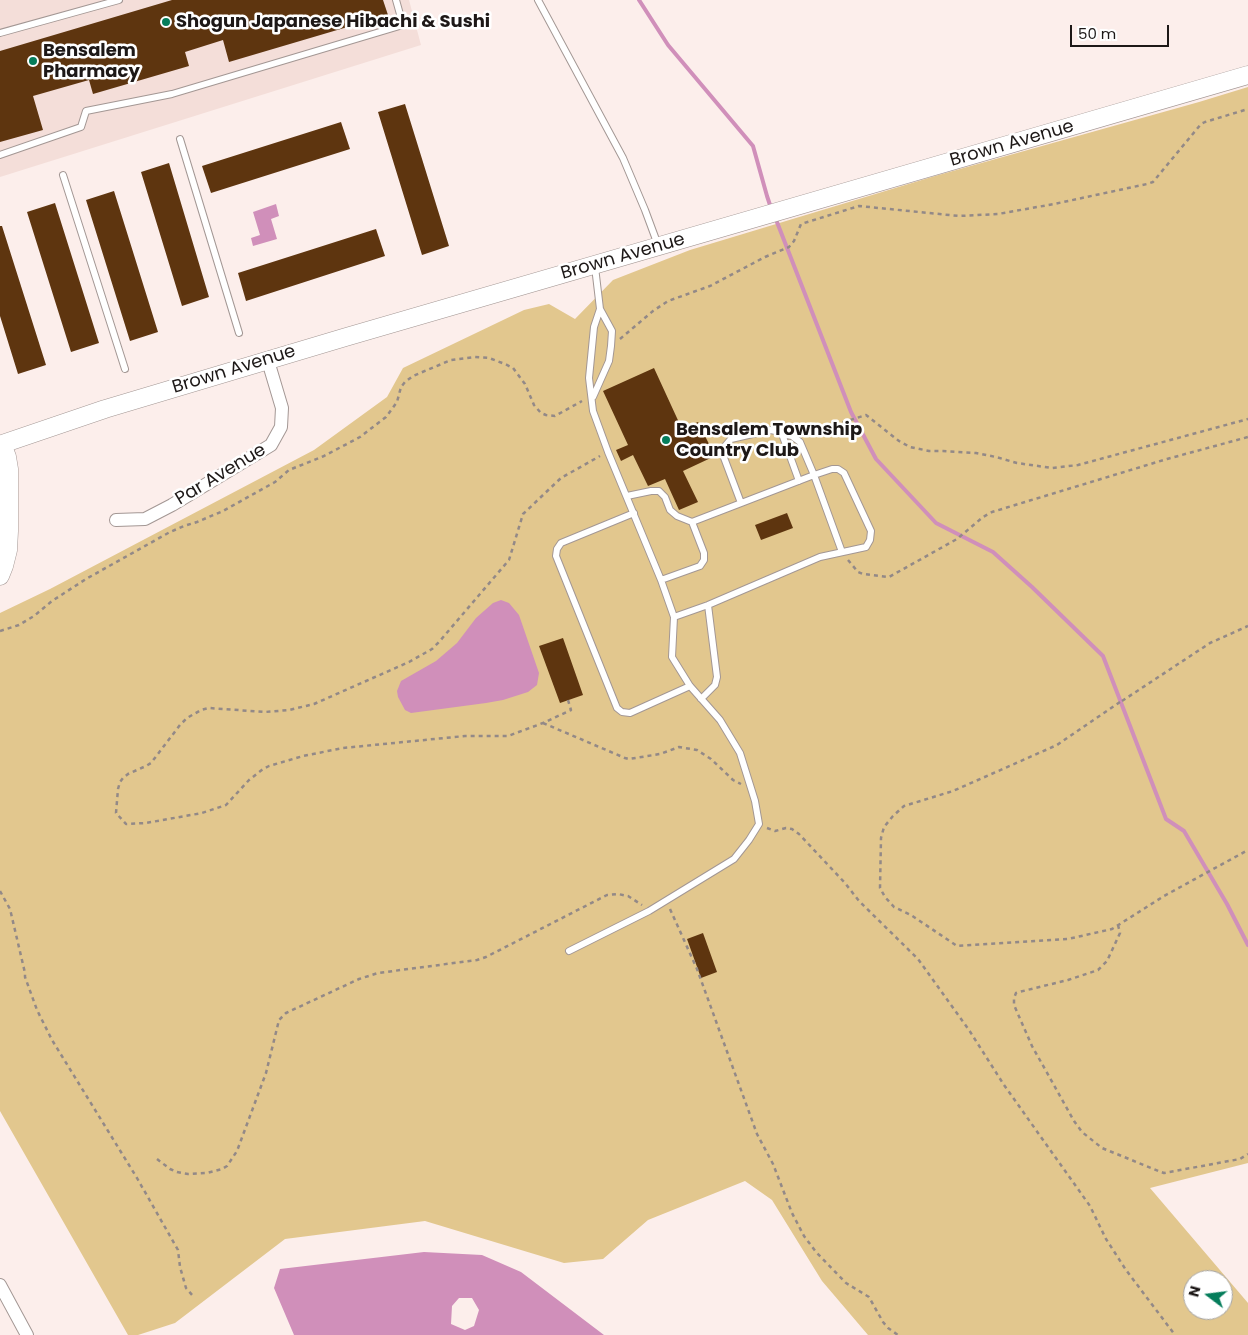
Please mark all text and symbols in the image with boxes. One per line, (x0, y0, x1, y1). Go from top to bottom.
place label: Shogun Japanese Hibachi & Sushi (176, 11, 490, 33)
scale bar (1073, 15, 1172, 47)
marker: Shogun Japanese Hibachi & Sushi (160, 16, 172, 28)
text: 50 m (1078, 23, 1116, 44)
place label: Bensalem Pharmacy (43, 40, 140, 82)
marker: Bensalem Pharmacy (27, 55, 39, 67)
street label: Brown Avenue (948, 116, 1076, 172)
street label: Brown Avenue (559, 229, 687, 285)
street label: Brown Avenue (170, 341, 298, 399)
place label: Bensalem Township Country Club (676, 419, 862, 462)
marker: Bensalem Township Country Club (660, 434, 672, 446)
street label: Par Avenue (172, 440, 270, 510)
north arrow (1183, 1270, 1233, 1320)
text: N (1183, 1284, 1205, 1299)

